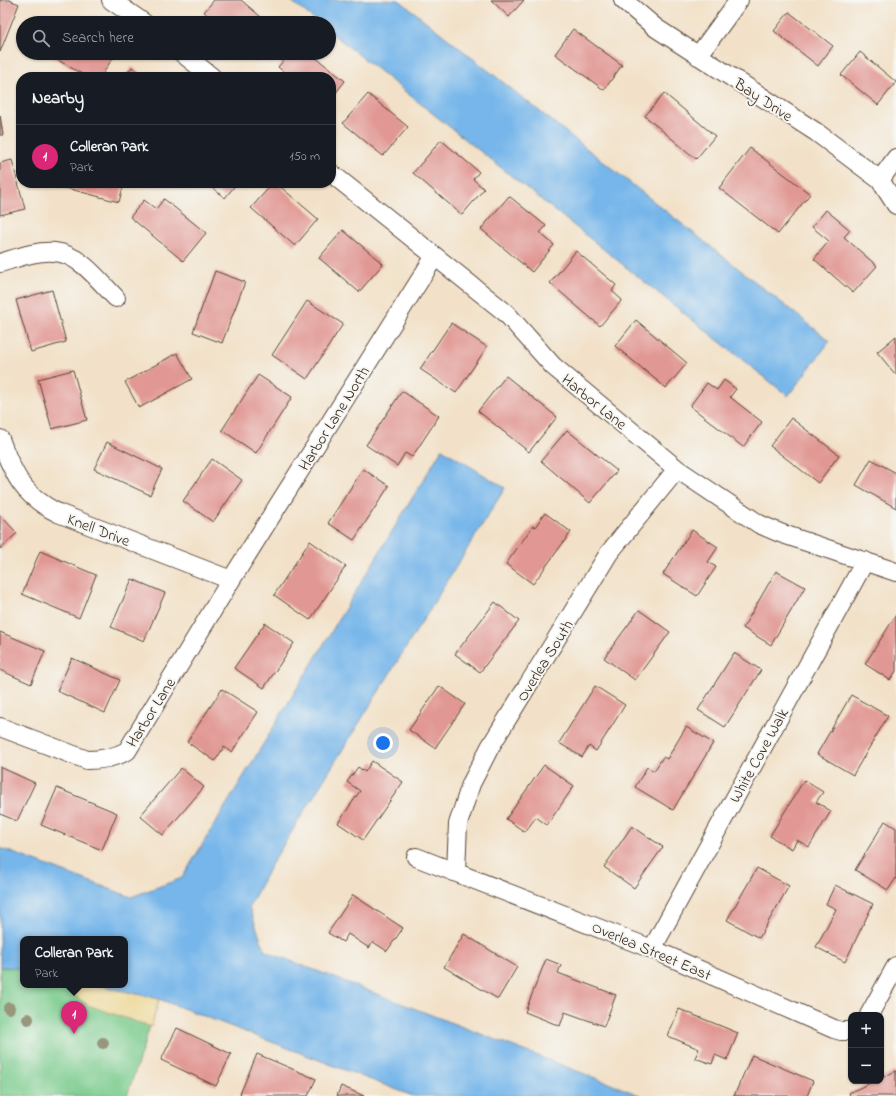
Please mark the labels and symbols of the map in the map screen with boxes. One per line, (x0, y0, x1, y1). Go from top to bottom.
street label: Bay Drive (728, 72, 798, 129)
street label: Harbor Lane North (293, 362, 376, 476)
street label: Harbor Lane (556, 369, 632, 437)
street label: Knell Drive (63, 508, 134, 554)
street label: Overlea South (511, 615, 580, 707)
street label: Harbor Lane (121, 673, 183, 753)
street label: White Cove Walk (724, 703, 796, 808)
your location (373, 733, 393, 753)
street label: Overlea Street East (588, 916, 715, 988)
pin: 1 (61, 1001, 87, 1034)

